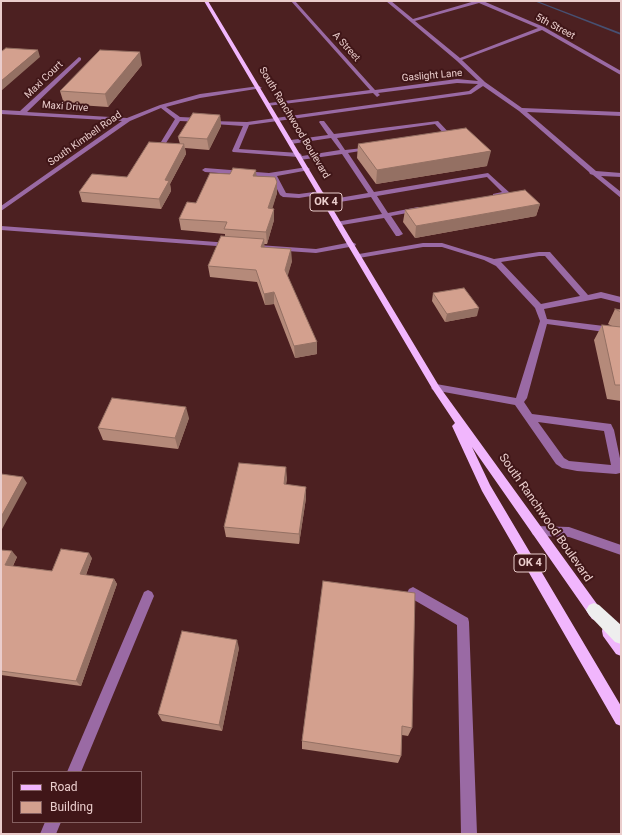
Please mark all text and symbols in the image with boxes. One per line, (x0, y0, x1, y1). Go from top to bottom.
street label: 5th Street (533, 12, 577, 42)
street label: A Street (330, 30, 362, 64)
street label: Maxi Court (22, 59, 66, 101)
street label: South Ranchwood Boulevard (256, 65, 332, 181)
street label: Gaslight Lane (401, 67, 463, 85)
street label: Maxi Drive (41, 99, 89, 115)
street label: South Kimbell Road (46, 109, 124, 169)
road number: OK 4 (310, 193, 342, 211)
street label: South Ranchwood Boulevard (495, 451, 595, 585)
road number: OK 4 (514, 554, 546, 572)
legend (12, 771, 142, 823)
text: Road (50, 780, 78, 794)
text: Building (50, 800, 93, 814)

